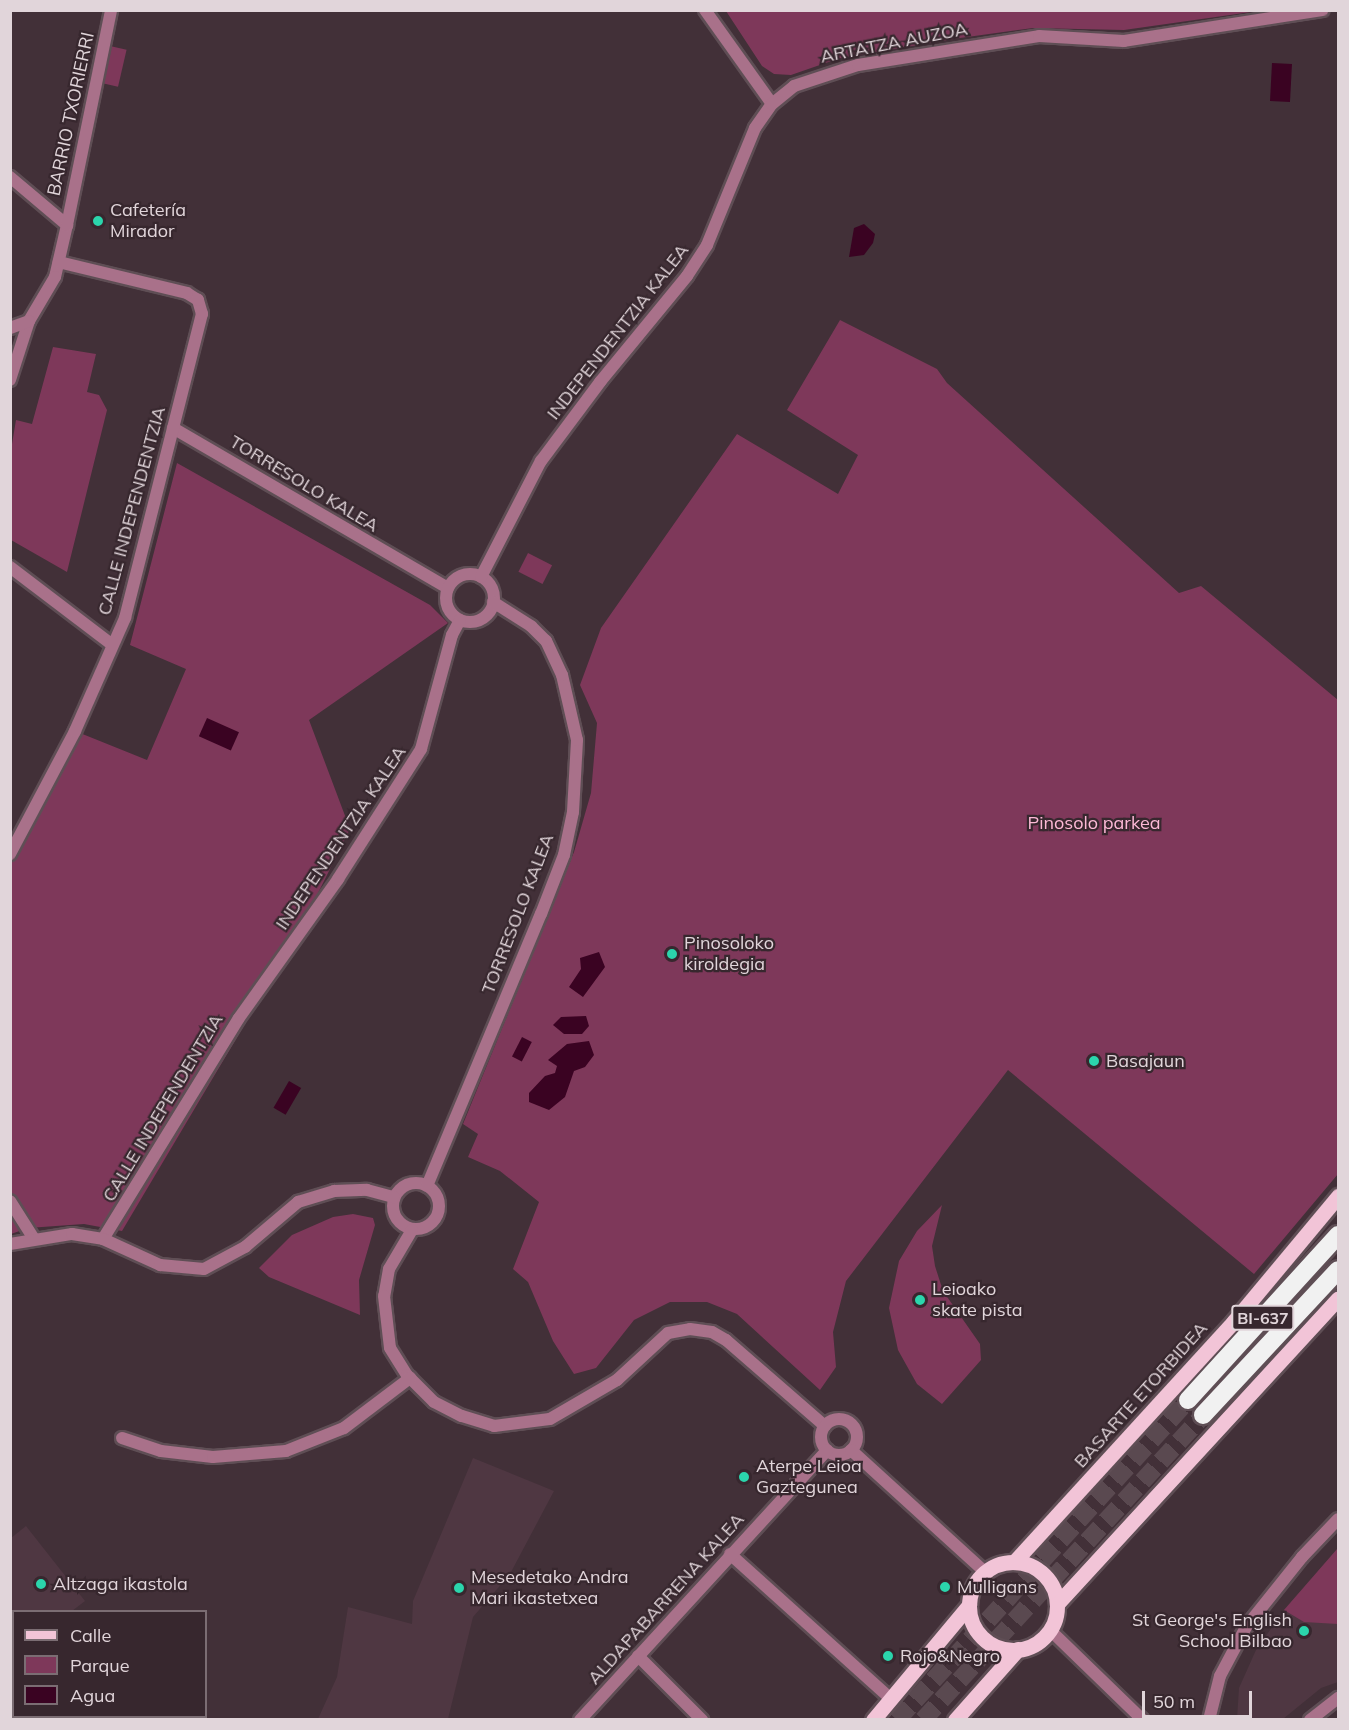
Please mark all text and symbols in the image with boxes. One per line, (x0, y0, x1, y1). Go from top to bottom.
street label: ARTATZA AUZOA (819, 18, 969, 68)
street label: BARRIO TXORIERRI (43, 30, 99, 198)
place label: Cafetería Mirador (110, 200, 186, 242)
marker: Cafetería Mirador (91, 214, 105, 228)
street label: INDEPENDENTZIA KALEA (543, 240, 693, 424)
street label: CALLE INDEPENDENTZIA (94, 404, 170, 618)
street label: TORRESOLO KALEA (226, 431, 382, 537)
street label: INDEPENDENTZIA KALEA (271, 742, 411, 934)
park label: Pinosolo parkea (1027, 812, 1161, 834)
street label: TORRESOLO KALEA (478, 831, 558, 997)
place label: Pinosoloko kiroldegia (684, 933, 774, 976)
marker: Pinosoloko kiroldegia (665, 947, 679, 961)
street label: CALLE INDEPENDENTZIA (98, 1010, 228, 1206)
place label: Basajaun (1106, 1050, 1185, 1072)
marker: Basajaun (1087, 1054, 1101, 1068)
place label: Leioako skate pista (932, 1279, 1023, 1322)
marker: Leioako skate pista (913, 1293, 927, 1307)
road number: BI-637 (1230, 1305, 1296, 1331)
street label: BASARTE ETORBIDEA (1070, 1318, 1212, 1472)
place label: Aterpe Leioa Gaztegunea (756, 1456, 862, 1498)
marker: Aterpe Leioa Gaztegunea (737, 1470, 751, 1484)
street label: ALDAPABARRENA KALEA (583, 1509, 749, 1689)
place label: Mesedetako Andra Mari ikastetxea (471, 1567, 628, 1610)
place label: Altzaga ikastola (53, 1573, 188, 1595)
place label: Mulligans (957, 1576, 1037, 1598)
marker: Altzaga ikastola (34, 1577, 48, 1591)
marker: Mulligans (938, 1580, 952, 1594)
marker: Mesedetako Andra Mari ikastetxea (452, 1581, 466, 1595)
legend (12, 1610, 207, 1718)
place label: St George's English School Bilbao (1132, 1610, 1292, 1652)
text: Calle (70, 1624, 111, 1647)
marker: St George's English School Bilbao (1297, 1624, 1311, 1638)
place label: Rojo&Negro (900, 1645, 1000, 1667)
marker: Rojo&Negro (881, 1649, 895, 1663)
text: Parque (70, 1654, 129, 1677)
scale bar (1145, 1679, 1254, 1717)
text: Agua (70, 1684, 115, 1707)
text: 50 m (1153, 1690, 1195, 1713)

